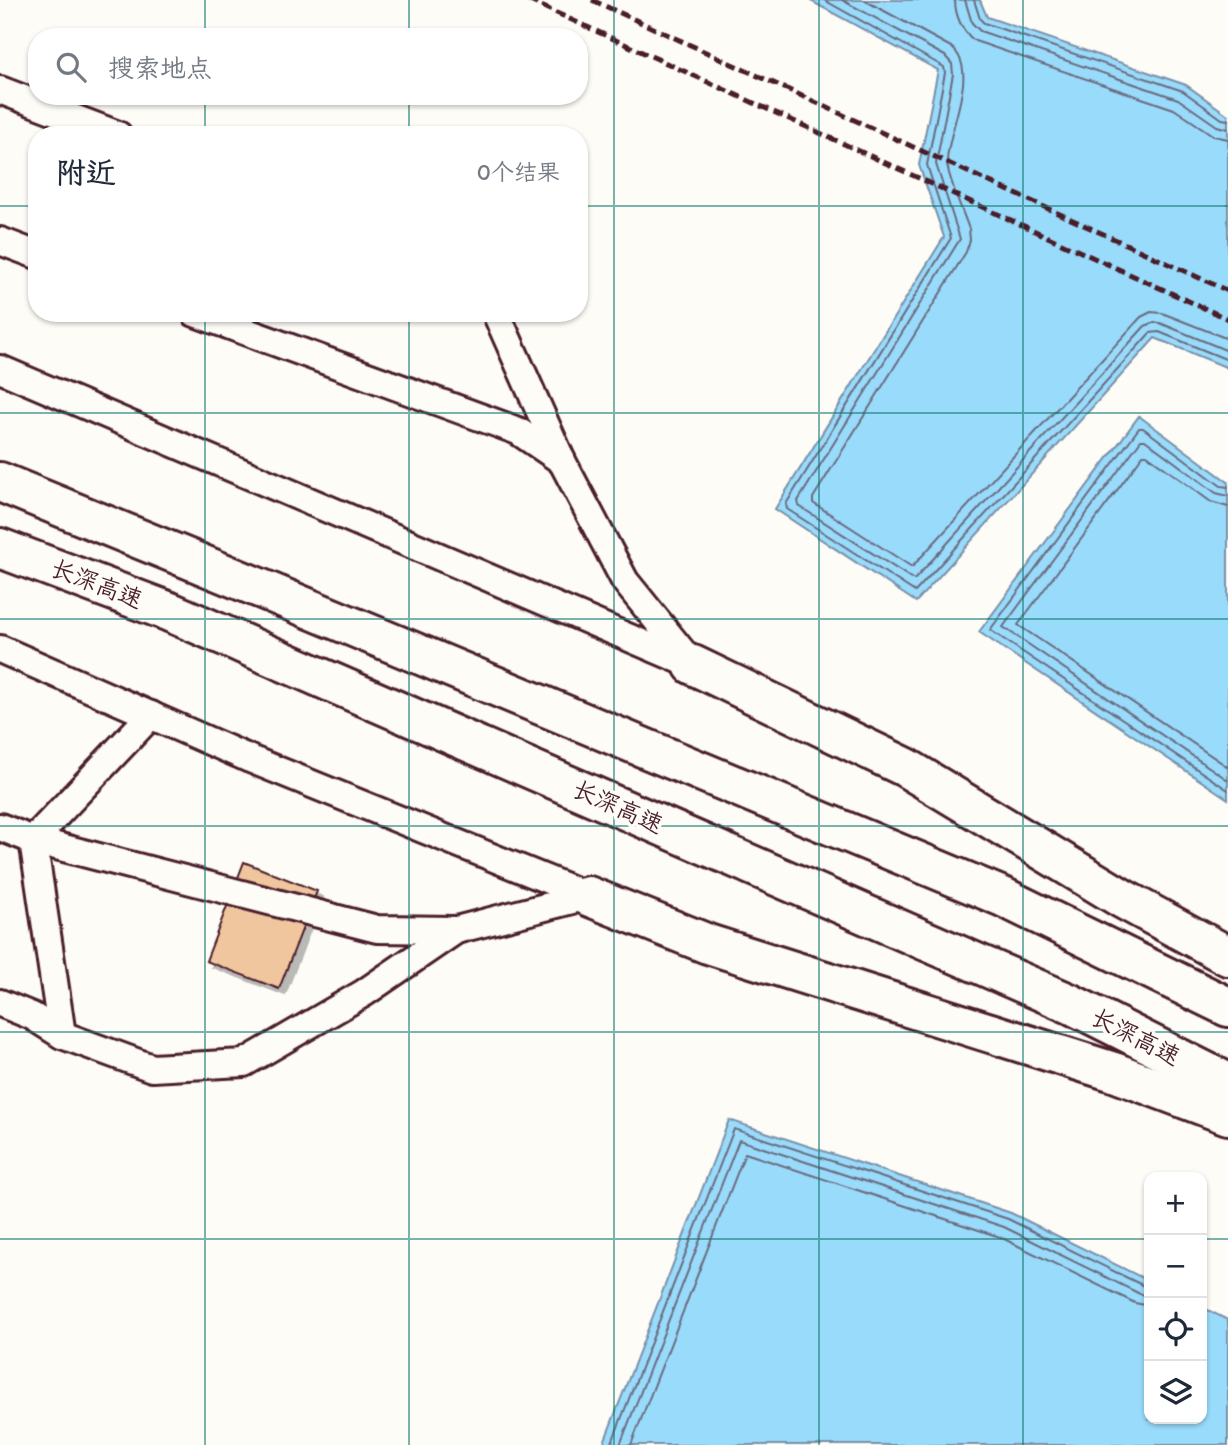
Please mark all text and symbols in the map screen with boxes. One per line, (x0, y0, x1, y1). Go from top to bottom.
search box (28, 28, 588, 105)
icon: search (52, 48, 90, 86)
text: 搜索地点 (108, 52, 212, 84)
text: 附近 (56, 154, 116, 191)
text: 0个结果 (477, 158, 560, 186)
street label: 长深高速 (47, 553, 147, 614)
street label: 长深高速 (568, 774, 668, 839)
street label: 长深高速 (1087, 1002, 1186, 1071)
map controls (1144, 1172, 1207, 1424)
button: + (1144, 1172, 1207, 1235)
button: − (1144, 1235, 1207, 1298)
button: locate (1144, 1298, 1207, 1361)
button: layers (1144, 1361, 1207, 1424)

